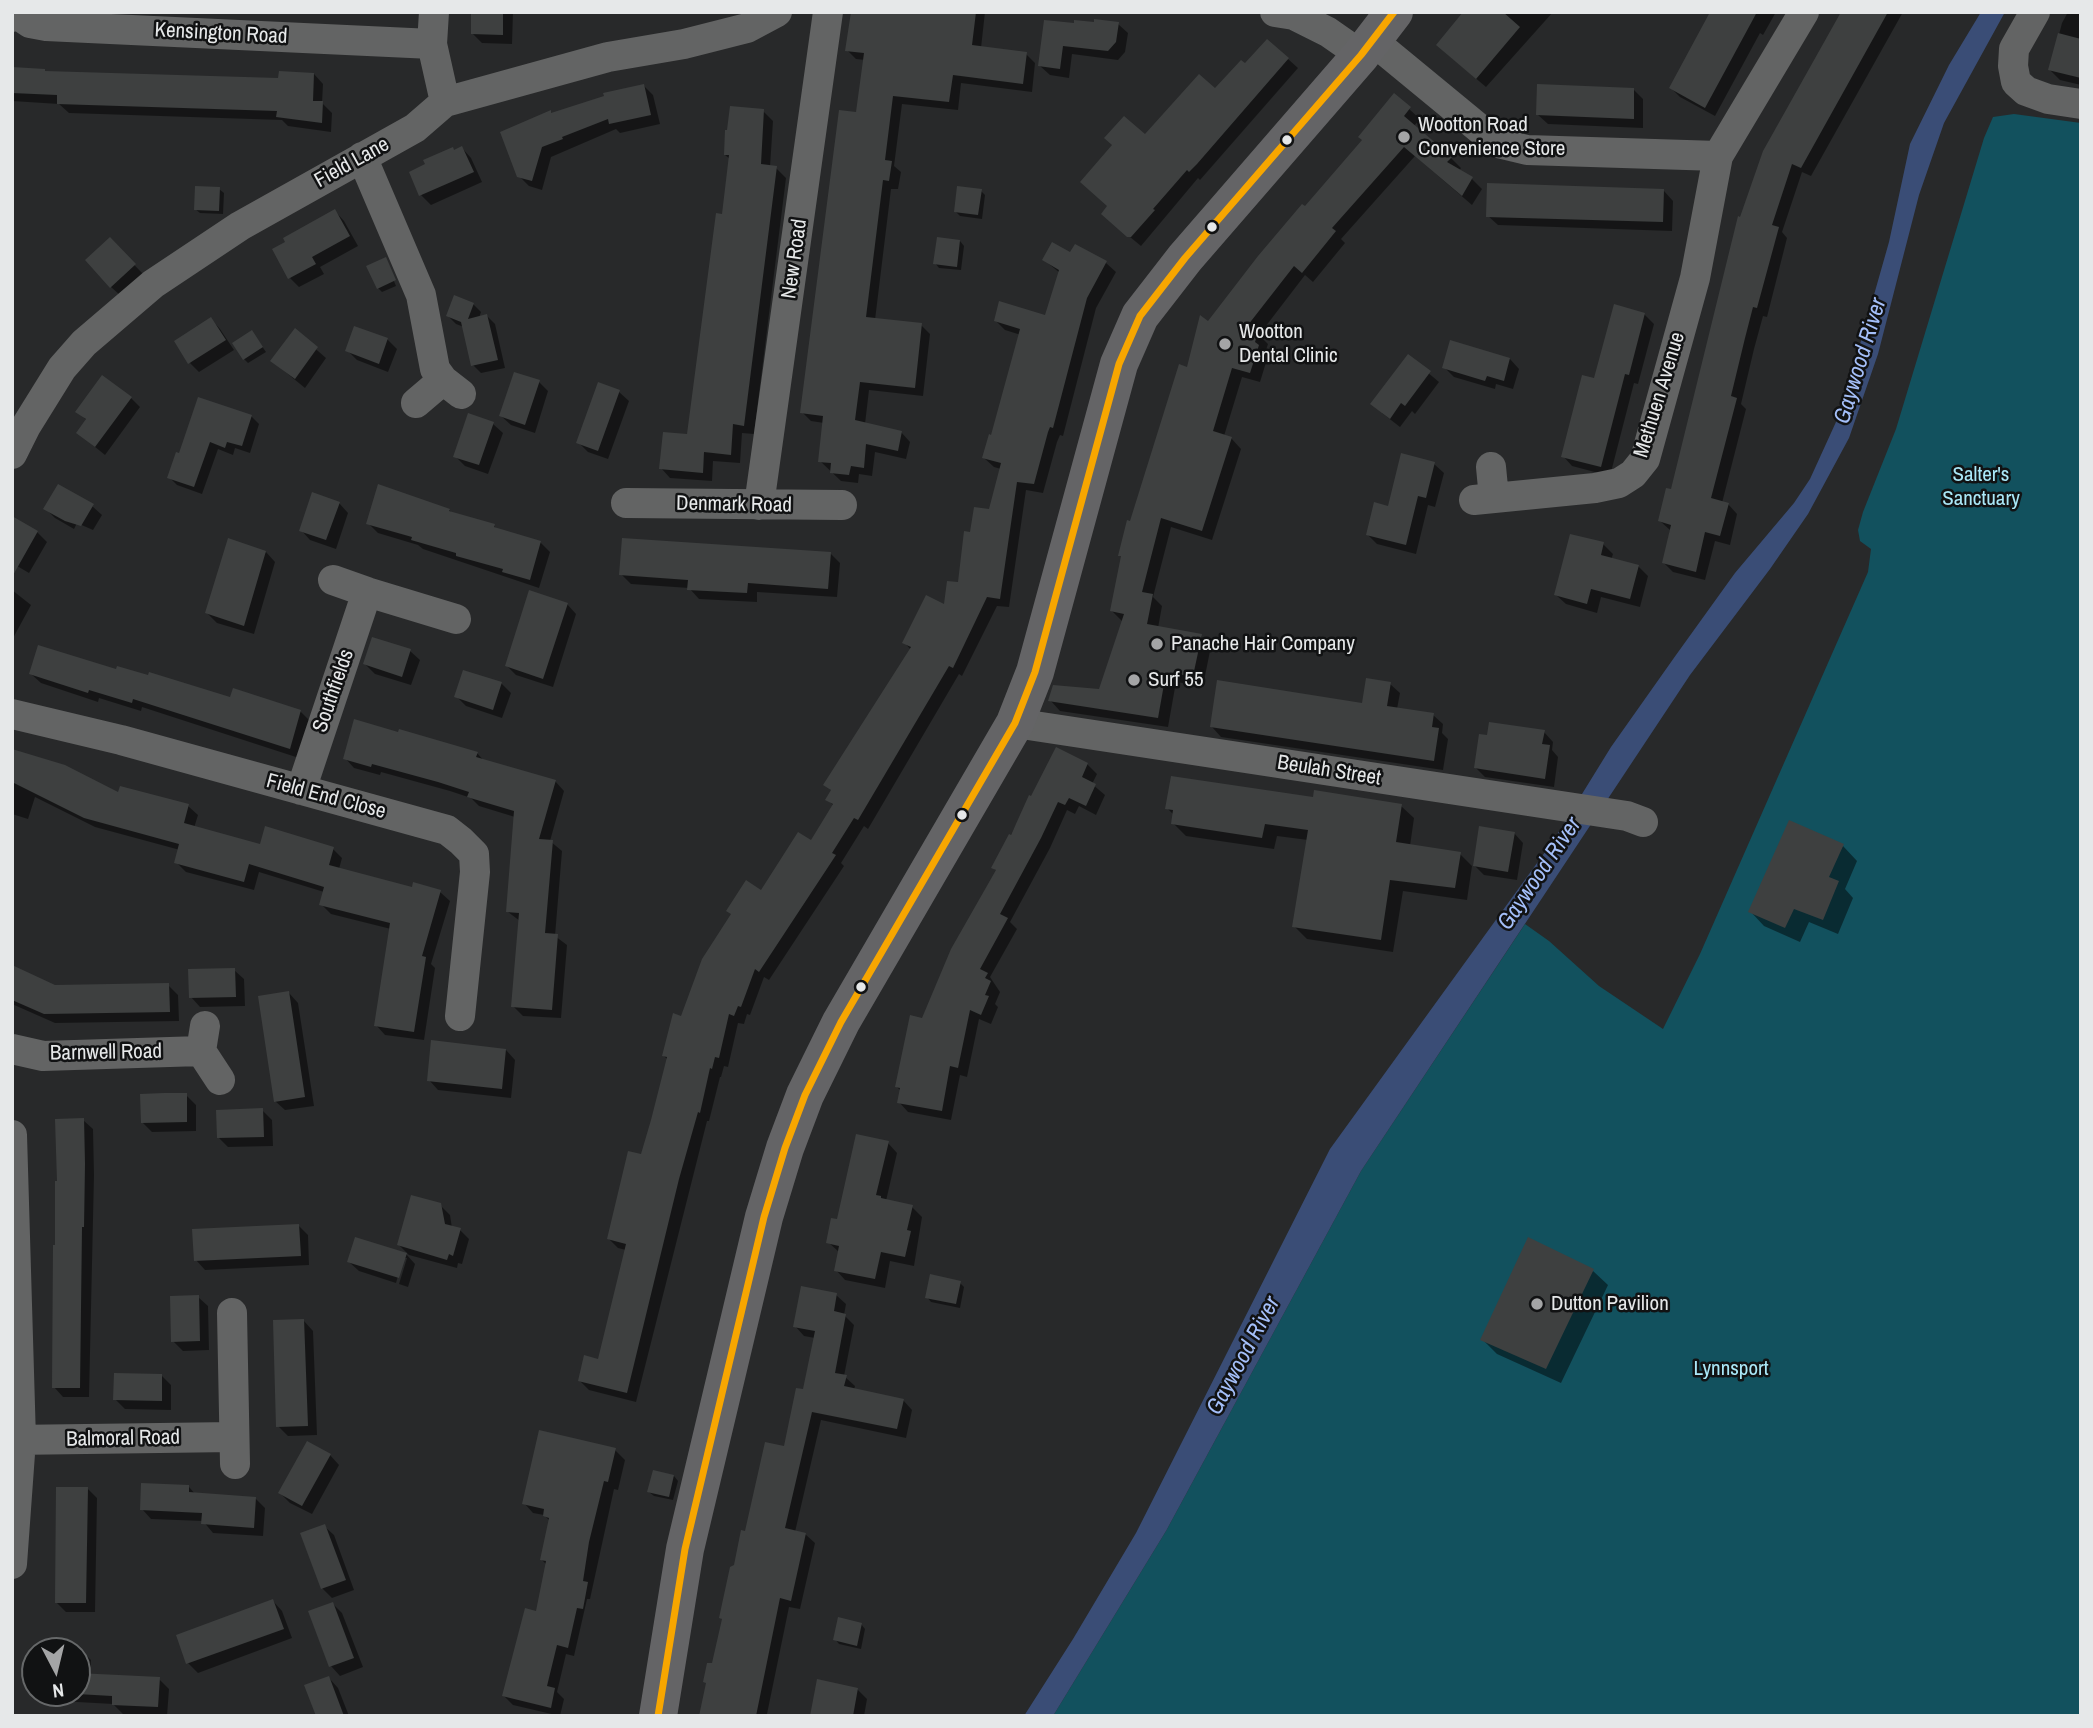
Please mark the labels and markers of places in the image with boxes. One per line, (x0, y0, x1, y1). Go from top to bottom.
place label: Wootton Road Convenience Store (1418, 112, 1565, 162)
marker: Wootton Road Convenience Store (1396, 129, 1412, 145)
unlabelled marker (1280, 133, 1294, 147)
unlabelled marker (1205, 220, 1219, 234)
place label: Wootton Dental Clinic (1239, 319, 1338, 369)
marker: Wootton Dental Clinic (1217, 336, 1233, 352)
place label: Panache Hair Company (1171, 631, 1355, 657)
marker: Panache Hair Company (1149, 636, 1165, 652)
place label: Surf 55 (1148, 667, 1204, 693)
marker: Surf 55 (1126, 672, 1142, 688)
unlabelled marker (955, 808, 969, 822)
unlabelled marker (854, 980, 868, 994)
place label: Dutton Pavilion (1551, 1291, 1669, 1317)
marker: Dutton Pavilion (1529, 1296, 1545, 1312)

